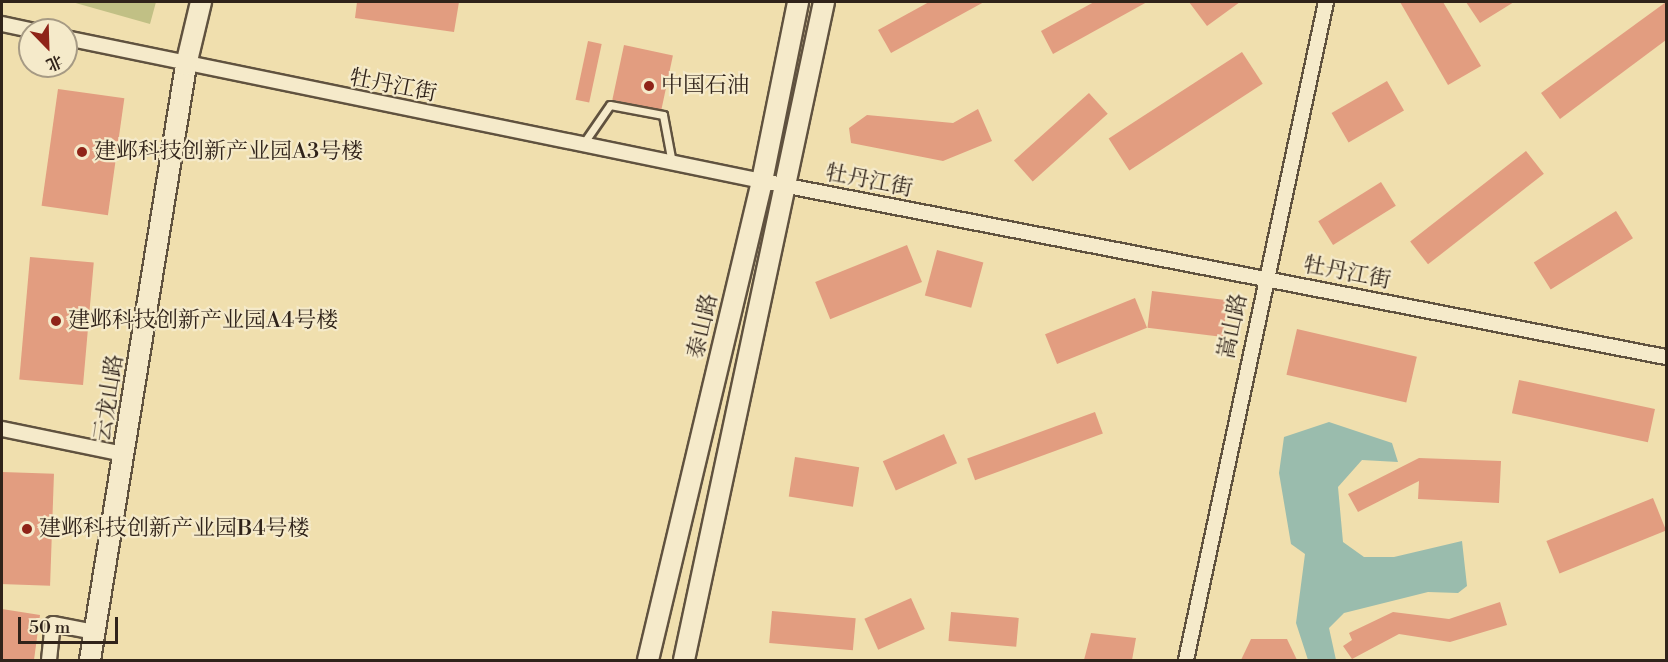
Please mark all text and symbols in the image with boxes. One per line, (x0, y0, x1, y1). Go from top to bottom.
north arrow (18, 18, 78, 78)
text: 北 (43, 50, 66, 75)
street label: 牡丹江街 (347, 65, 439, 107)
place label: 中国石油 (661, 73, 749, 99)
marker: 中国石油 (642, 79, 656, 93)
place label: 建邺科技创新产业园A3号楼 (94, 139, 363, 165)
marker: 建邺科技创新产业园A3号楼 (75, 145, 89, 159)
street label: 牡丹江街 (823, 160, 915, 202)
street label: 牡丹江街 (1301, 252, 1393, 294)
street label: 泰山路 (683, 291, 723, 361)
street label: 嵩山路 (1213, 291, 1253, 361)
place label: 建邺科技创新产业园A4号楼 (68, 308, 338, 334)
marker: 建邺科技创新产业园A4号楼 (49, 314, 63, 328)
street label: 云龙山路 (89, 352, 129, 444)
place label: 建邺科技创新产业园B4号楼 (39, 516, 310, 542)
marker: 建邺科技创新产业园B4号楼 (20, 522, 34, 536)
scale bar (21, 605, 122, 643)
text: 50 m (29, 616, 70, 639)

